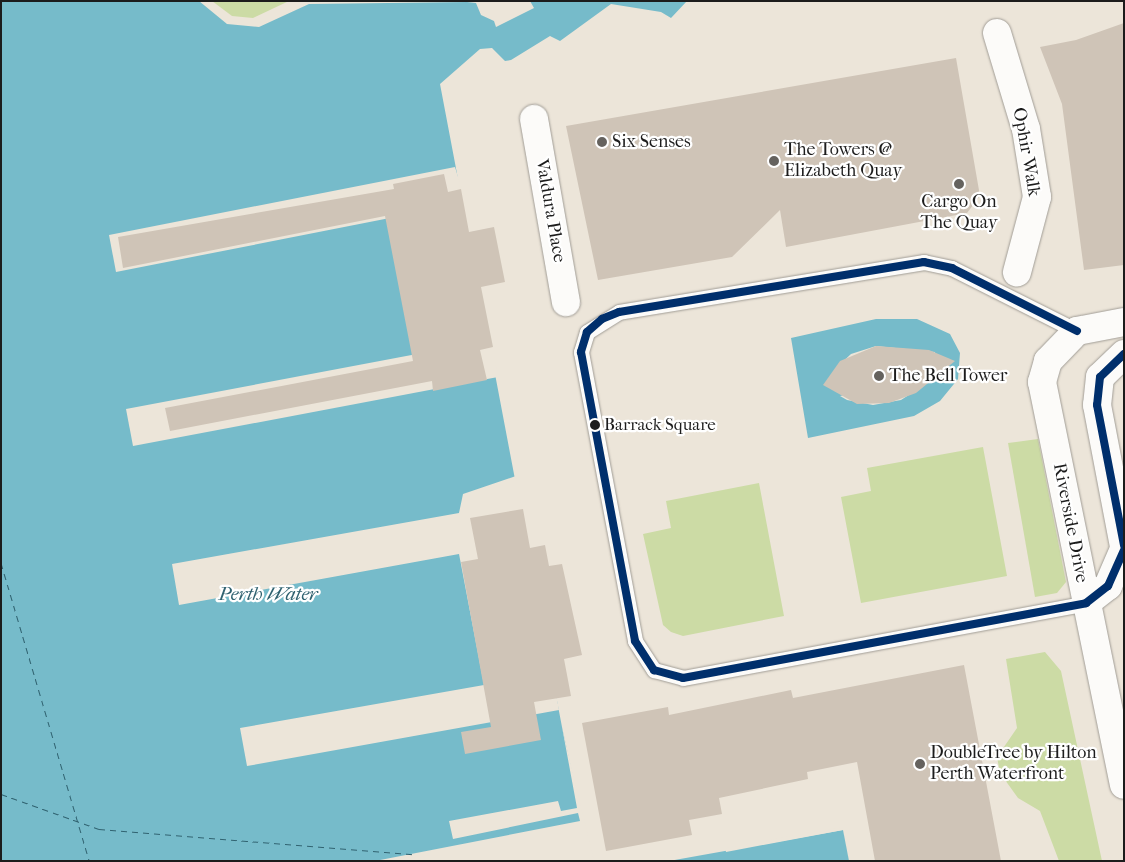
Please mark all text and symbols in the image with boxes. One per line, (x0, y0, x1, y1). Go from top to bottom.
street label: Ophir Walk (1008, 106, 1044, 198)
place label: Six Senses (612, 131, 691, 153)
marker: Six Senses (596, 136, 608, 148)
place label: The Towers @ Elizabeth Quay (784, 140, 902, 182)
marker: The Towers @ Elizabeth Quay (768, 155, 780, 167)
street label: Valdura Place (530, 158, 570, 264)
marker: Cargo On The Quay (953, 178, 965, 190)
place label: Cargo On The Quay (921, 192, 997, 234)
place label: The Bell Tower (889, 365, 1007, 387)
marker: The Bell Tower (873, 370, 885, 382)
place label: Barrack Square (604, 415, 716, 435)
marker: Barrack Square (590, 420, 600, 430)
street label: Riverside Drive (1048, 461, 1092, 585)
water label: Perth Water (218, 584, 318, 606)
place label: DoubleTree by Hilton Perth Waterfront (930, 743, 1097, 786)
marker: DoubleTree by Hilton Perth Waterfront (914, 758, 926, 770)

